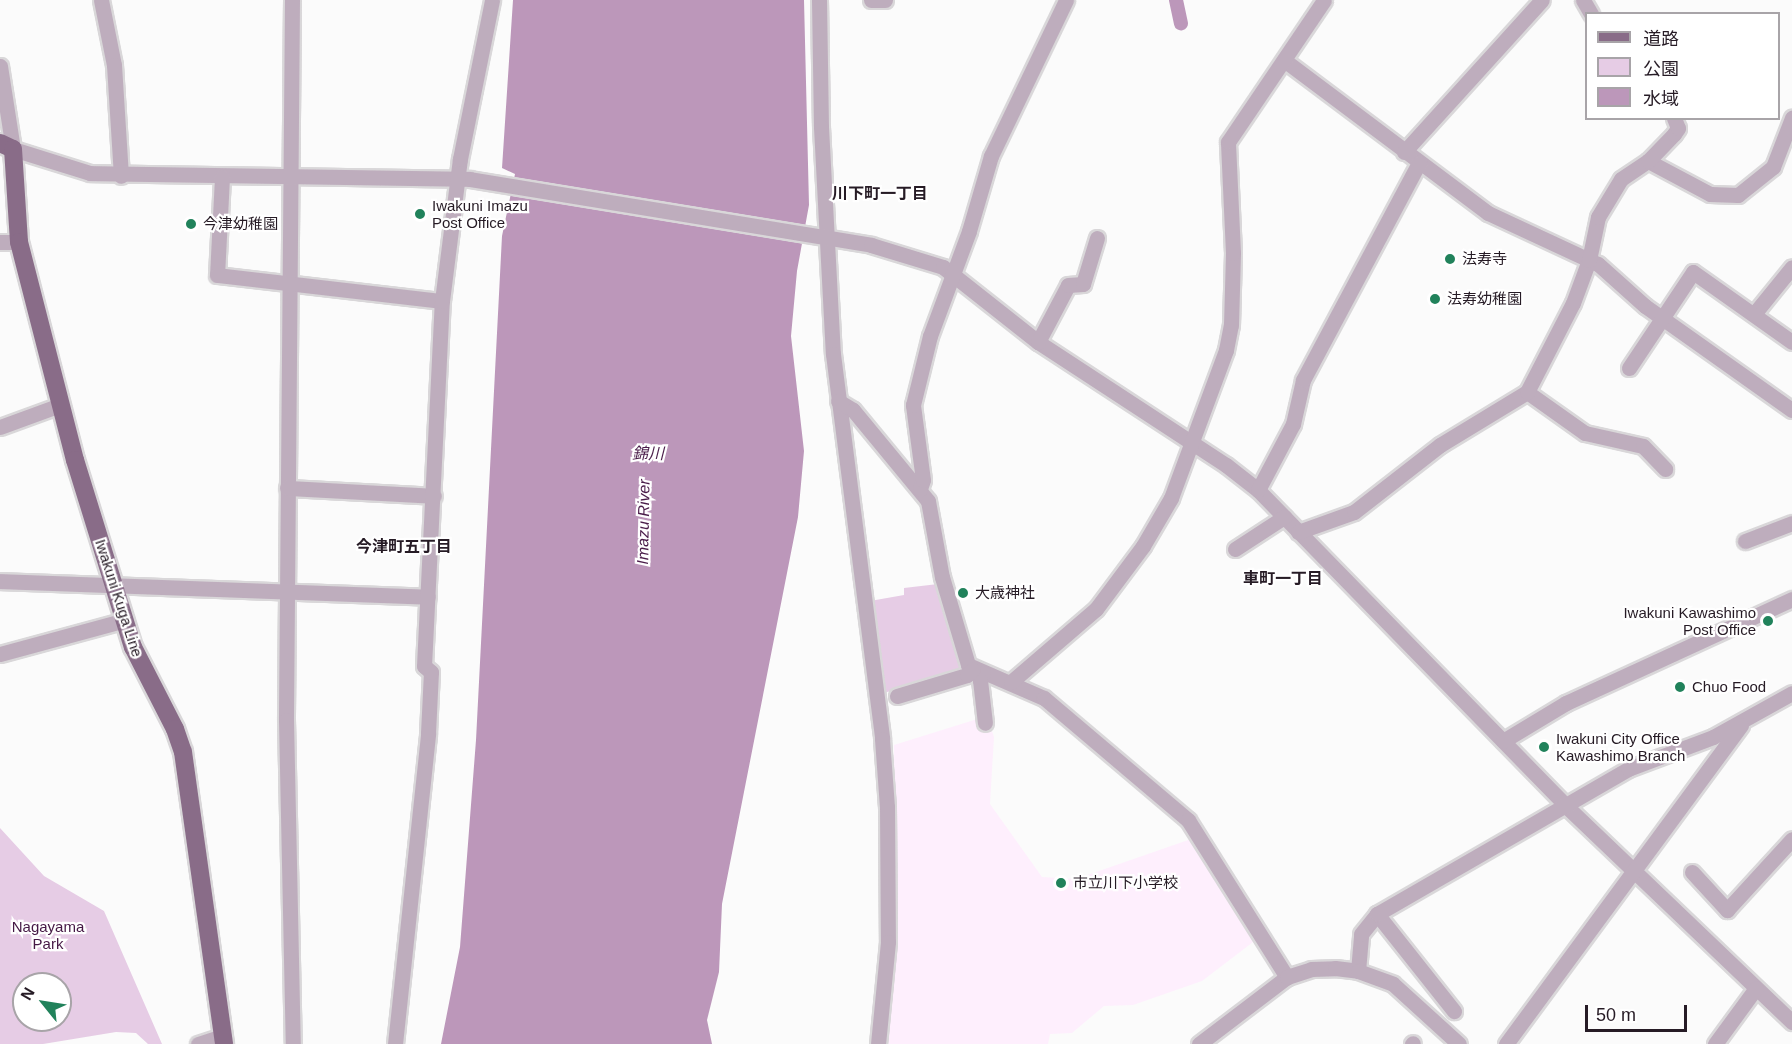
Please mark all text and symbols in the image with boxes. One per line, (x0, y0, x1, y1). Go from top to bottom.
legend (1585, 12, 1780, 120)
text: 道路 (1643, 29, 1679, 49)
text: 公園 (1643, 59, 1679, 79)
text: 水域 (1643, 89, 1679, 109)
district label: 川下町一丁目 (832, 184, 928, 204)
place label: Iwakuni Imazu Post Office (432, 196, 528, 231)
marker: Iwakuni Imazu Post Office (413, 207, 427, 221)
place label: 今津幼稚園 (203, 215, 278, 233)
marker: 今津幼稚園 (184, 217, 198, 231)
place label: 法寿寺 (1462, 250, 1507, 268)
marker: 法寿寺 (1443, 252, 1457, 266)
place label: 法寿幼稚園 (1447, 290, 1522, 308)
marker: 法寿幼稚園 (1428, 292, 1442, 306)
water label: 錦川 (632, 444, 664, 464)
water label: Imazu River (634, 479, 654, 565)
street label: Iwakuni Kuga Line (91, 537, 147, 659)
district label: 今津町五丁目 (356, 537, 452, 557)
district label: 車町一丁目 (1243, 569, 1323, 589)
place label: 大歳神社 (975, 584, 1035, 602)
marker: 大歳神社 (956, 586, 970, 600)
place label: Iwakuni Kawashimo Post Office (1623, 603, 1756, 638)
marker: Iwakuni Kawashimo Post Office (1761, 614, 1775, 628)
place label: Chuo Food (1692, 678, 1766, 696)
marker: Chuo Food (1673, 680, 1687, 694)
place label: Iwakuni City Office Kawashimo Branch (1556, 729, 1685, 764)
marker: Iwakuni City Office Kawashimo Branch (1537, 740, 1551, 754)
place label: 市立川下小学校 (1073, 874, 1178, 892)
marker: 市立川下小学校 (1054, 876, 1068, 890)
park label: Nagayama Park (12, 917, 84, 952)
north arrow (12, 972, 72, 1032)
text: N (17, 984, 38, 1003)
scale bar (1588, 993, 1690, 1031)
text: 50 m (1596, 1005, 1636, 1025)

